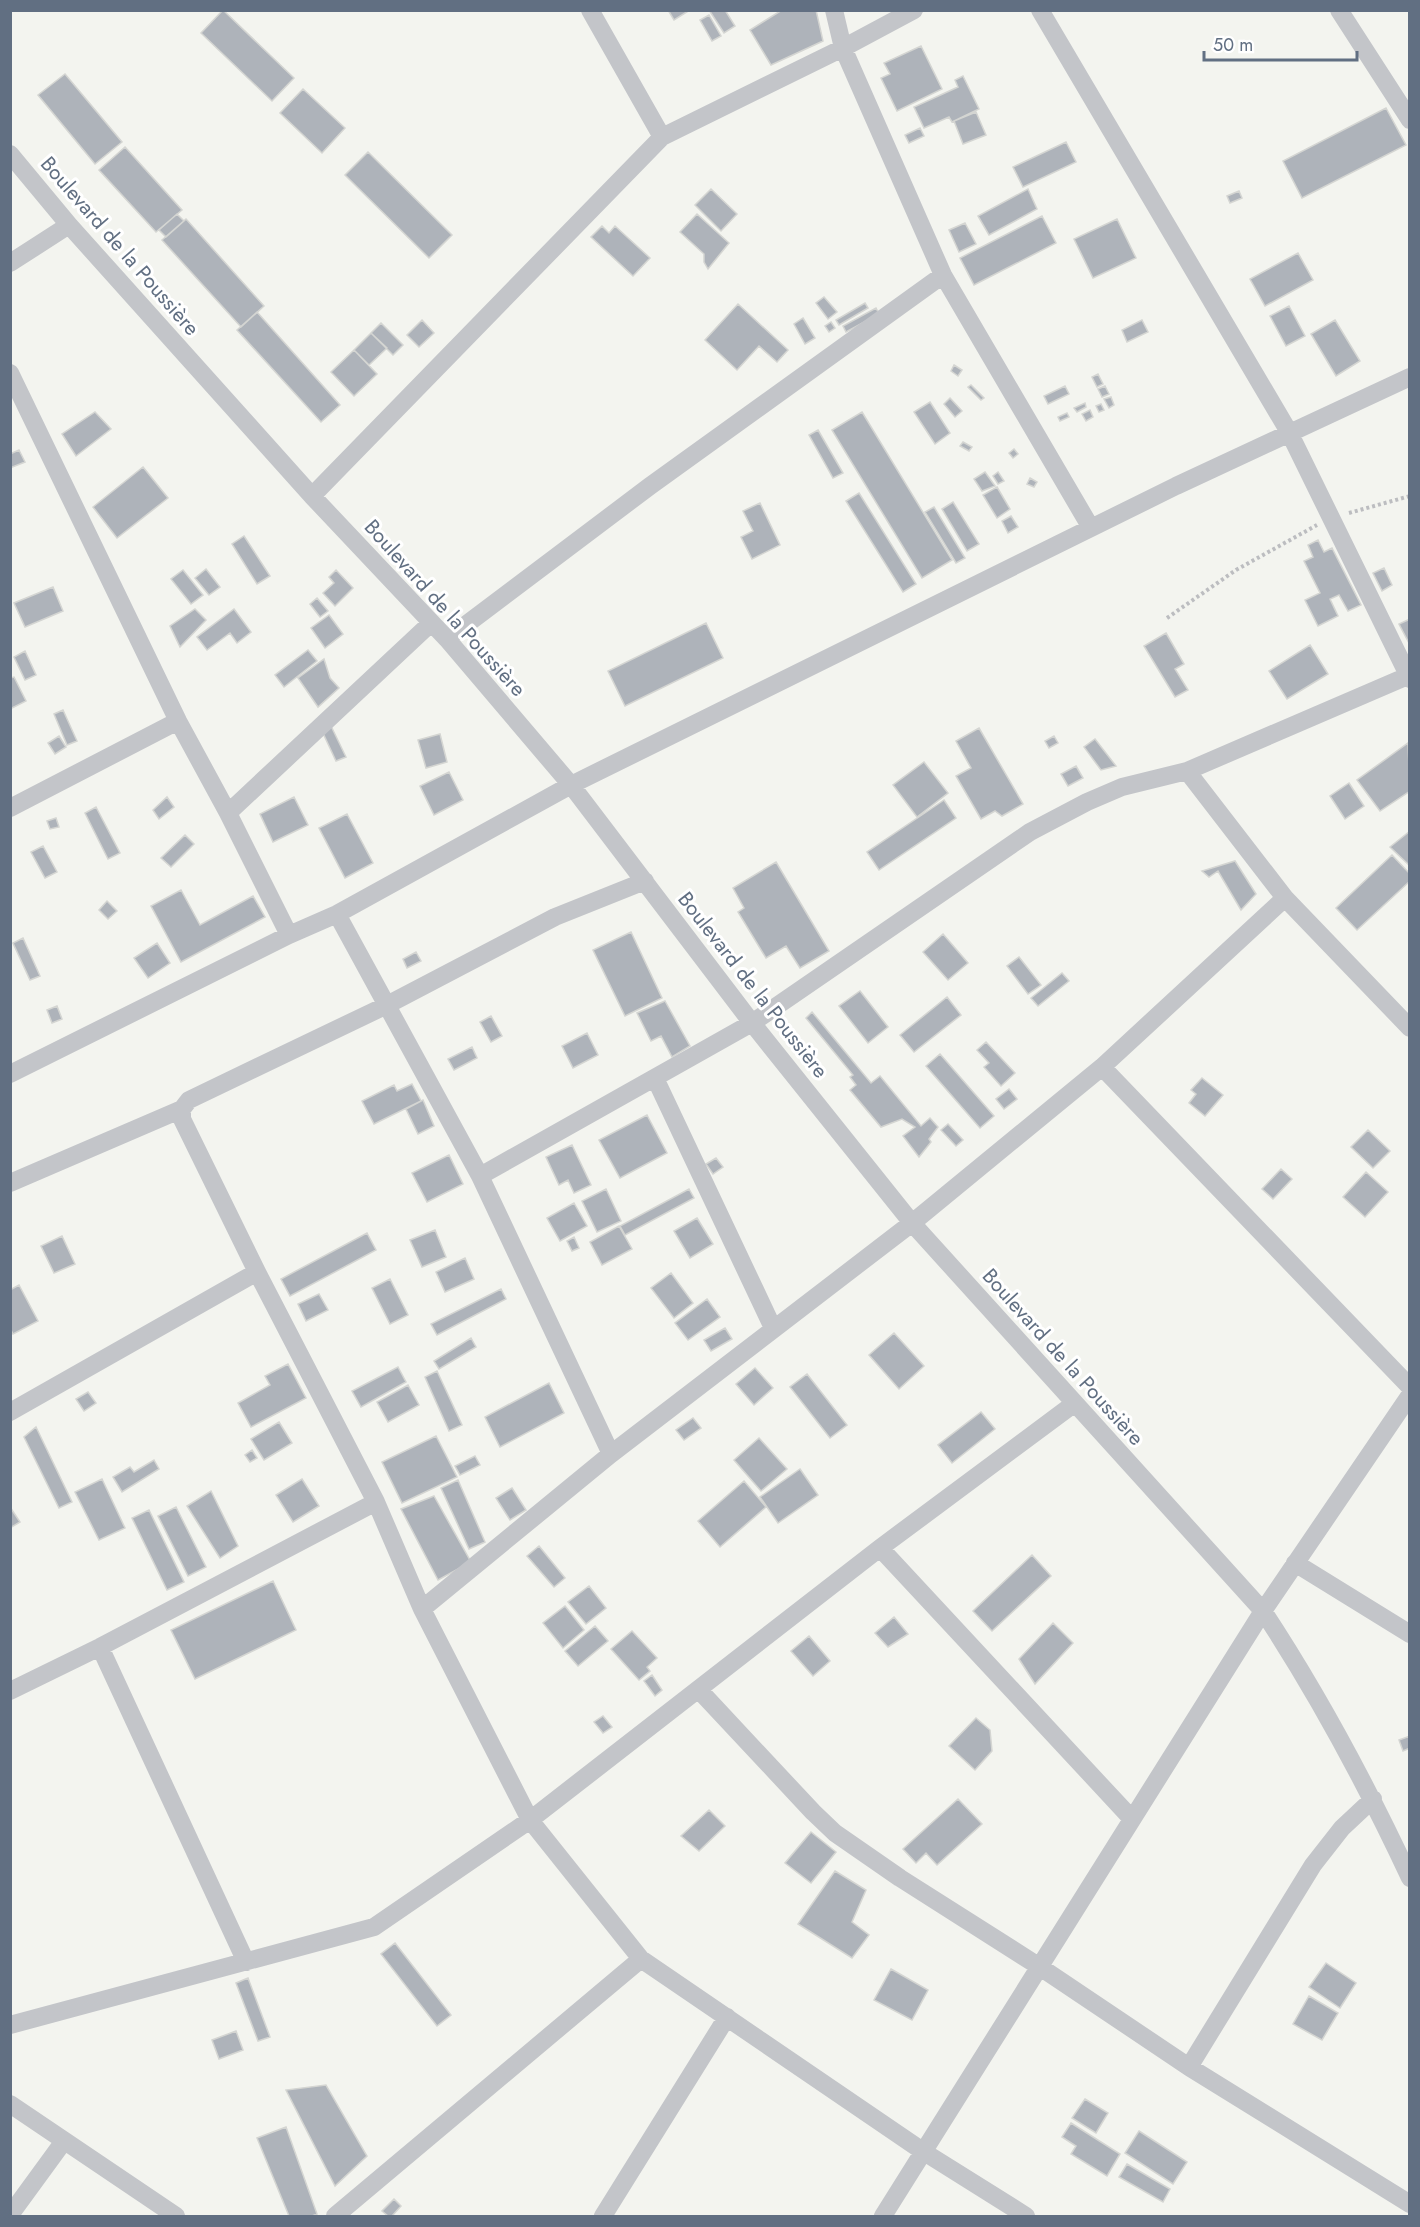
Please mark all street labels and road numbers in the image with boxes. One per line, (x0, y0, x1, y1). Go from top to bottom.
street label: Boulevard de la Poussière (34, 150, 207, 342)
street label: Boulevard de la Poussière (357, 513, 533, 703)
street label: Boulevard de la Poussière (671, 886, 835, 1085)
street label: Boulevard de la Poussière (975, 1262, 1151, 1452)

